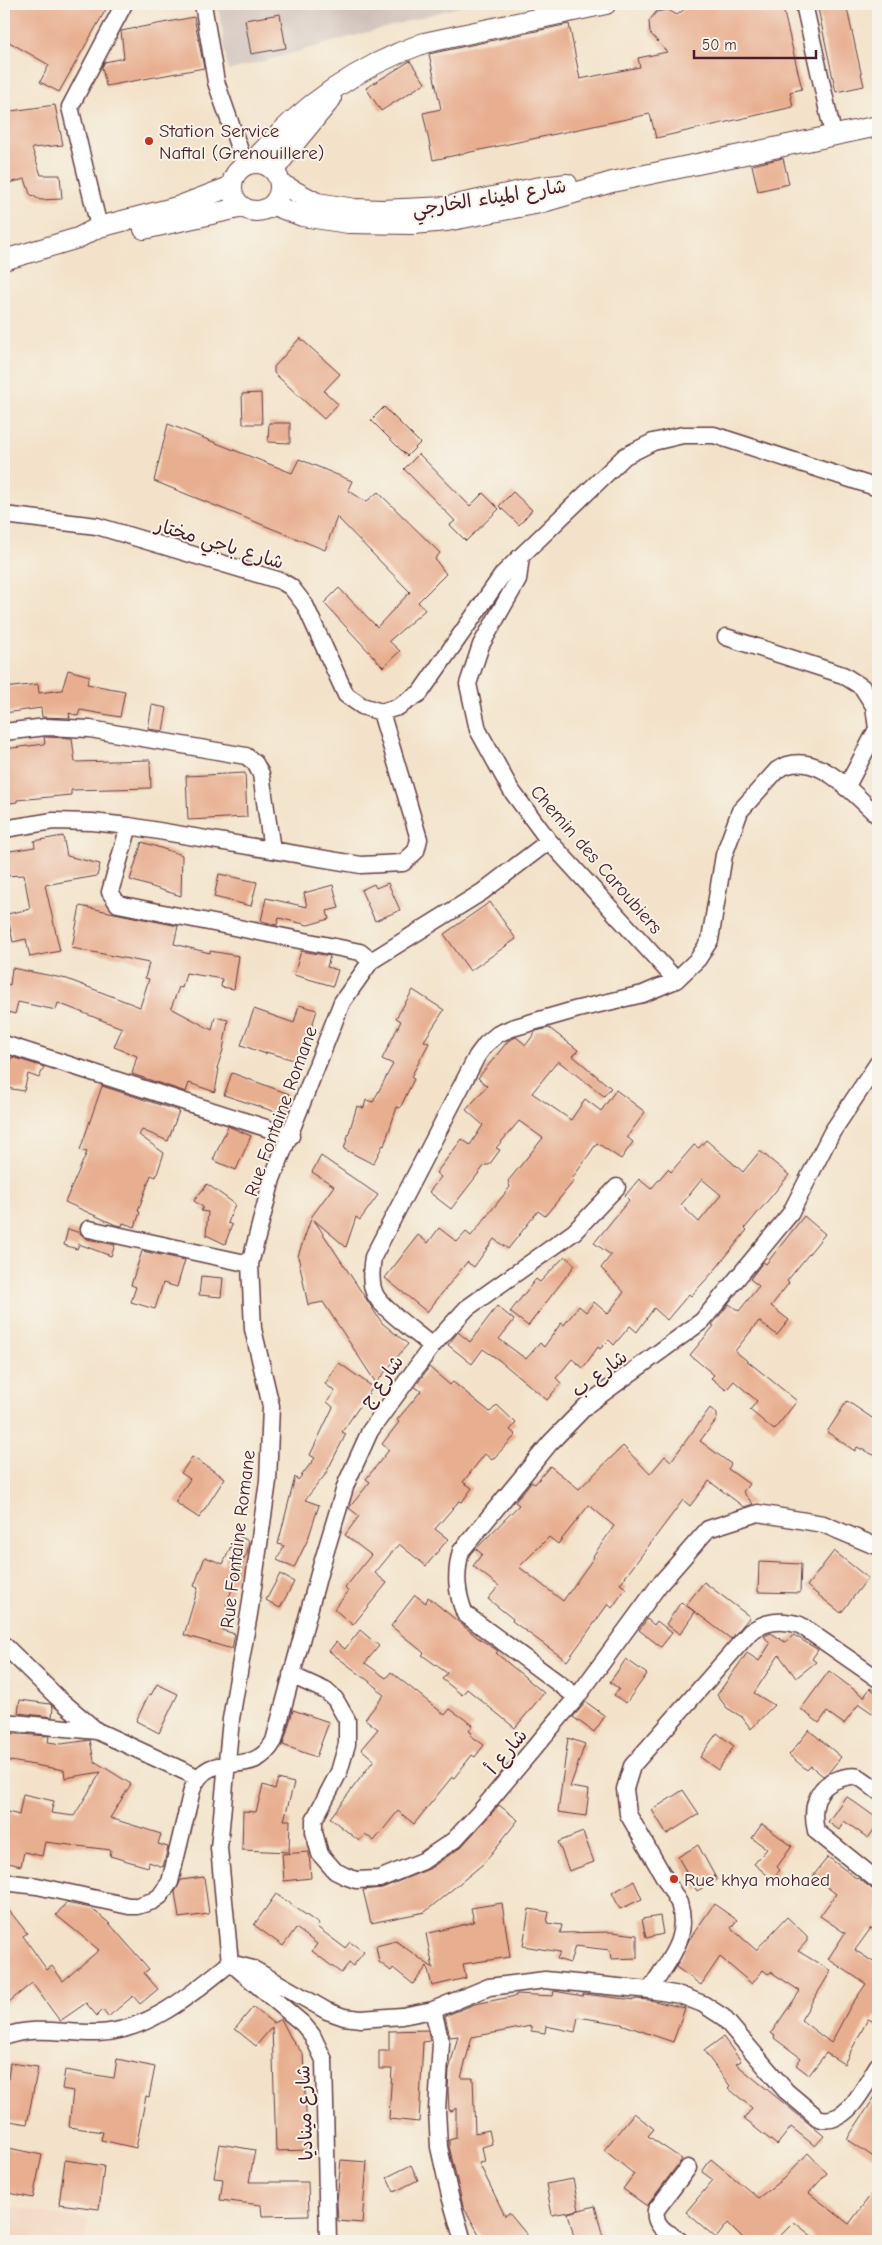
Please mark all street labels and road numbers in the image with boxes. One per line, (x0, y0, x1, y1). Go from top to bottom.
street label: شارع الميناء الخارجي (411, 175, 568, 226)
street label: شارع باجي مختار (150, 513, 286, 579)
street label: Chemin des Caroubiers (526, 781, 667, 939)
street label: Rue Fontaine Romane (240, 1023, 322, 1199)
street label: شارع ب (567, 1346, 633, 1403)
street label: شارع ج (356, 1351, 410, 1413)
street label: Rue Fontaine Romane (216, 1449, 260, 1629)
street label: شارع أ (482, 1725, 533, 1780)
street label: شارع ميناديا (292, 2065, 320, 2161)

